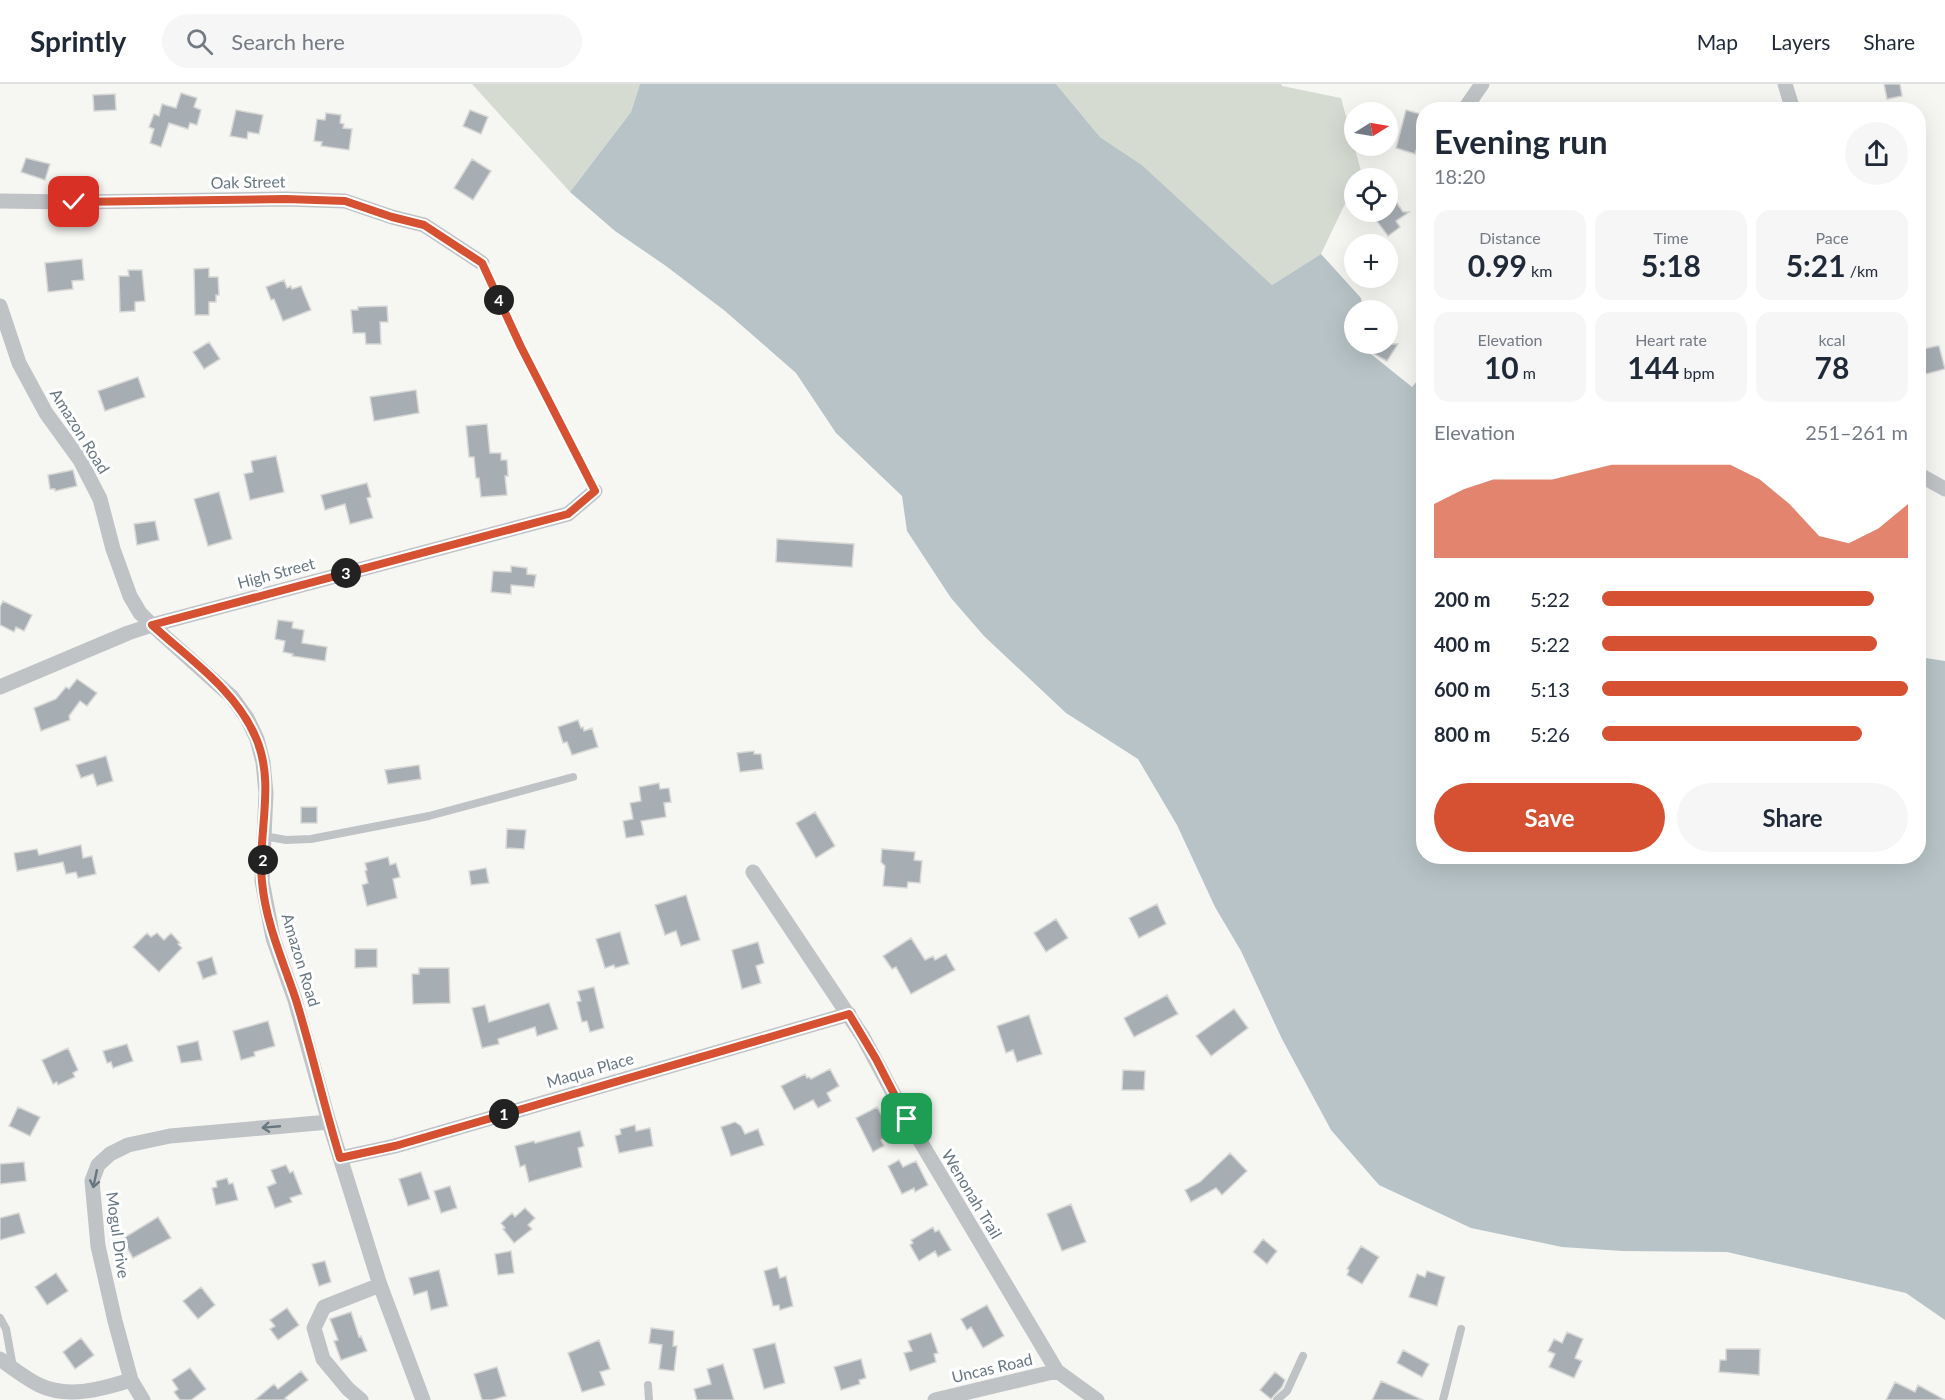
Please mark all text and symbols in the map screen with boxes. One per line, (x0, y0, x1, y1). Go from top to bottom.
search box (162, 14, 582, 68)
text: Sprintly (30, 24, 126, 58)
icon: search (183, 25, 216, 58)
text: Search here (231, 28, 345, 55)
text: Map (1697, 29, 1738, 54)
text: Layers (1771, 29, 1830, 54)
text: Share (1863, 29, 1915, 54)
north arrow (1344, 102, 1398, 156)
map controls (1344, 102, 1398, 354)
text: Evening run (1434, 121, 1608, 161)
button: share (1845, 122, 1908, 185)
text: 18:20 (1434, 164, 1485, 188)
button: locate (1344, 168, 1398, 222)
street label: Oak Street (210, 171, 286, 192)
pin (48, 176, 99, 227)
icon: check (57, 185, 90, 218)
text: Distance (1479, 228, 1541, 247)
text: Time (1654, 228, 1688, 247)
text: Pace (1815, 228, 1849, 247)
button: + (1344, 234, 1398, 288)
text: 0.99 (1468, 247, 1527, 283)
text: 5:18 (1641, 247, 1701, 283)
text: 5:21 (1786, 247, 1846, 283)
text: km (1527, 261, 1552, 280)
text: /km (1846, 261, 1878, 280)
pin: 4 (484, 285, 514, 315)
text: 4 (494, 290, 504, 309)
button: − (1344, 300, 1398, 354)
text: Elevation (1478, 330, 1543, 349)
text: Heart rate (1635, 330, 1707, 349)
text: kcal (1818, 330, 1846, 349)
text: 10 (1484, 349, 1519, 385)
text: 144 (1627, 349, 1680, 385)
text: 78 (1815, 349, 1849, 385)
text: m (1519, 363, 1536, 382)
text: bpm (1680, 363, 1715, 382)
street label: Amazon Road (47, 385, 114, 477)
text: Elevation (1434, 420, 1515, 444)
text: 251–261 m (1805, 420, 1908, 444)
street label: High Street (235, 553, 317, 592)
pin: 3 (331, 558, 361, 588)
text: 3 (341, 563, 351, 582)
text: 200 m (1434, 587, 1490, 611)
text: 5:22 (1530, 587, 1570, 611)
text: 400 m (1434, 632, 1490, 656)
text: 5:22 (1530, 632, 1570, 656)
text: 600 m (1434, 677, 1490, 701)
text: 5:13 (1530, 677, 1570, 701)
text: 800 m (1434, 722, 1490, 746)
text: 5:26 (1530, 722, 1570, 746)
button: Save (1434, 783, 1665, 852)
button: Share (1677, 783, 1908, 852)
pin: 2 (248, 845, 278, 875)
text: 2 (258, 850, 268, 869)
street label: Amazon Road (278, 911, 325, 1009)
street label: Maqua Place (544, 1048, 636, 1091)
pin (881, 1093, 932, 1144)
pin: 1 (489, 1099, 519, 1129)
icon: arrive (890, 1102, 923, 1135)
text: 1 (499, 1104, 509, 1123)
one-way arrow (261, 1122, 281, 1133)
street label: Wenonah Trail (938, 1146, 1006, 1242)
one-way arrow (89, 1169, 100, 1188)
street label: Mogul Drive (103, 1191, 134, 1279)
street label: Uncas Road (950, 1349, 1034, 1386)

